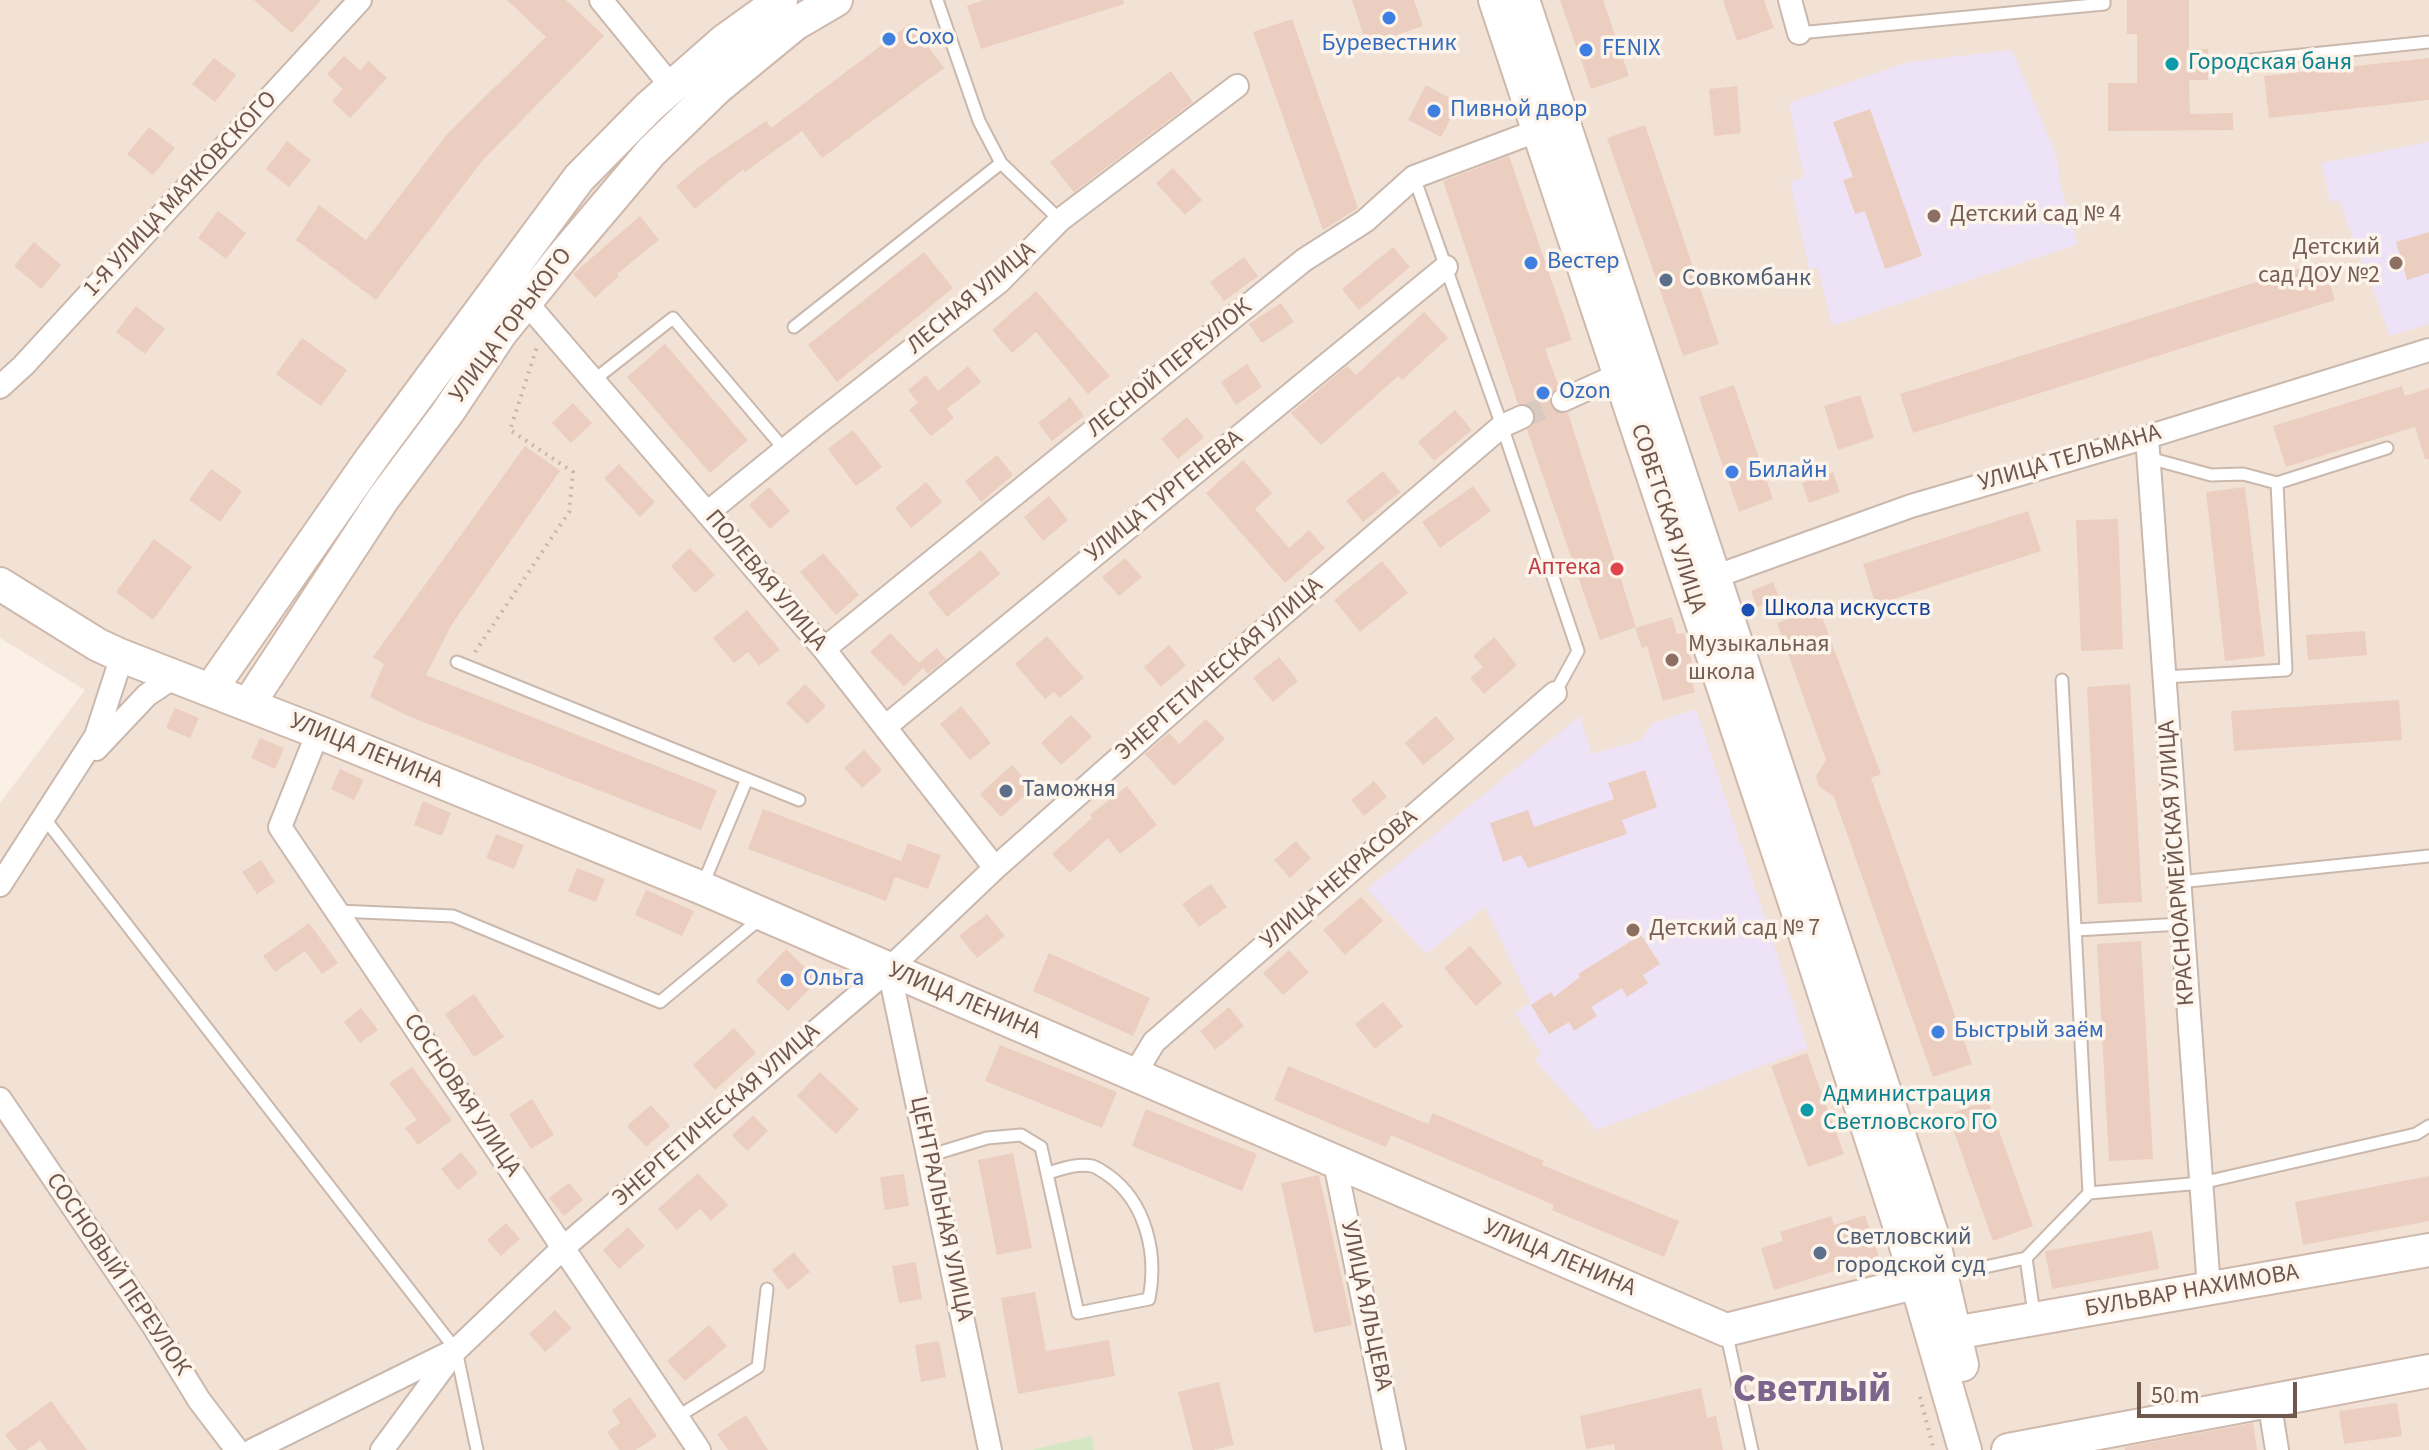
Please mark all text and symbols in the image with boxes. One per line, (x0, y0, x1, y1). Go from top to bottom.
marker: Буревестник (1380, 9, 1398, 27)
place label: Сохо (905, 25, 955, 53)
marker: Сохо (880, 30, 898, 48)
place label: Буревестник (1322, 31, 1456, 59)
place label: FENIX (1602, 36, 1661, 64)
marker: FENIX (1577, 41, 1595, 59)
place label: Городская баня (2188, 50, 2352, 78)
marker: Городская баня (2163, 55, 2181, 73)
street label: 1-Я УЛИЦА МАЯКОВСКОГО (78, 86, 284, 304)
place label: Пивной двор (1450, 97, 1587, 125)
marker: Пивной двор (1425, 102, 1443, 120)
place label: Детский сад № 4 (1950, 202, 2121, 230)
marker: Детский сад № 4 (1925, 207, 1943, 225)
place label: Детский сад ДОУ №2 (2258, 235, 2380, 291)
street label: ЛЕСНАЯ УЛИЦА (902, 237, 1042, 361)
street label: УЛИЦА ГОРЬКОГО (444, 243, 580, 409)
place label: Вестер (1547, 249, 1620, 277)
marker: Вестер (1522, 254, 1540, 272)
marker: Детский сад ДОУ №2 (2387, 254, 2405, 272)
place label: Совкомбанк (1682, 266, 1811, 294)
marker: Совкомбанк (1657, 271, 1675, 289)
street label: ЛЕСНОЙ ПЕРЕУЛОК (1082, 294, 1258, 444)
place label: Ozon (1559, 379, 1611, 407)
marker: Ozon (1534, 384, 1552, 402)
street label: УЛИЦА ТЕЛЬМАНА (1975, 419, 2165, 499)
street label: СОВЕТСКАЯ УЛИЦА (1623, 421, 1711, 617)
street label: УЛИЦА ТУРГЕНЕВА (1081, 425, 1249, 569)
place label: Билайн (1748, 458, 1827, 486)
marker: Билайн (1723, 463, 1741, 481)
street label: ПОЛЕВАЯ УЛИЦА (698, 505, 832, 657)
place label: Аптека (1528, 555, 1601, 583)
marker: Аптека (1608, 560, 1626, 578)
street label: ЭНЕРГЕТИЧЕСКАЯ УЛИЦА (1110, 572, 1330, 768)
place label: Школа искусств (1764, 596, 1931, 624)
marker: Школа искусств (1739, 601, 1757, 619)
place label: Музыкальная школа (1688, 632, 1830, 688)
marker: Музыкальная школа (1663, 651, 1681, 669)
street label: УЛИЦА ЛЕНИНА (285, 708, 447, 796)
street label: КРАСНОАРМЕЙСКАЯ УЛИЦА (2154, 719, 2202, 1007)
place label: Таможня (1022, 777, 1116, 805)
marker: Таможня (997, 782, 1015, 800)
street label: УЛИЦА НЕКРАСОВА (1256, 804, 1424, 956)
place label: Детский сад № 7 (1649, 916, 1820, 944)
marker: Детский сад № 7 (1624, 921, 1642, 939)
street label: УЛИЦА ЛЕНИНА (883, 957, 1045, 1047)
place label: Ольга (803, 966, 864, 994)
marker: Ольга (778, 971, 796, 989)
street label: СОСНОВАЯ УЛИЦА (396, 1009, 526, 1183)
street label: ЭНЕРГЕТИЧЕСКАЯ УЛИЦА (607, 1018, 827, 1214)
place label: Быстрый заём (1954, 1018, 2104, 1046)
marker: Быстрый заём (1929, 1023, 1947, 1041)
place label: Администрация Светловского ГО (1823, 1082, 1998, 1138)
street label: ЦЕНТРАЛЬНАЯ УЛИЦА (902, 1094, 978, 1324)
marker: Администрация Светловского ГО (1798, 1101, 1816, 1119)
street label: СОСНОВЫЙ ПЕРЕУЛОК (38, 1168, 196, 1382)
street label: УЛИЦА ЛЕНИНА (1478, 1214, 1640, 1304)
street label: УЛИЦА ЯЛЬЦЕВА (1333, 1218, 1397, 1394)
place label: Светловский городской суд (1836, 1225, 1986, 1281)
marker: Светловский городской суд (1811, 1244, 1829, 1262)
street label: БУЛЬВАР НАХИМОВА (2083, 1259, 2301, 1325)
scale bar (2141, 1366, 2301, 1416)
district label: Светлый (1733, 1368, 1891, 1416)
text: 50 m (2151, 1378, 2200, 1413)

